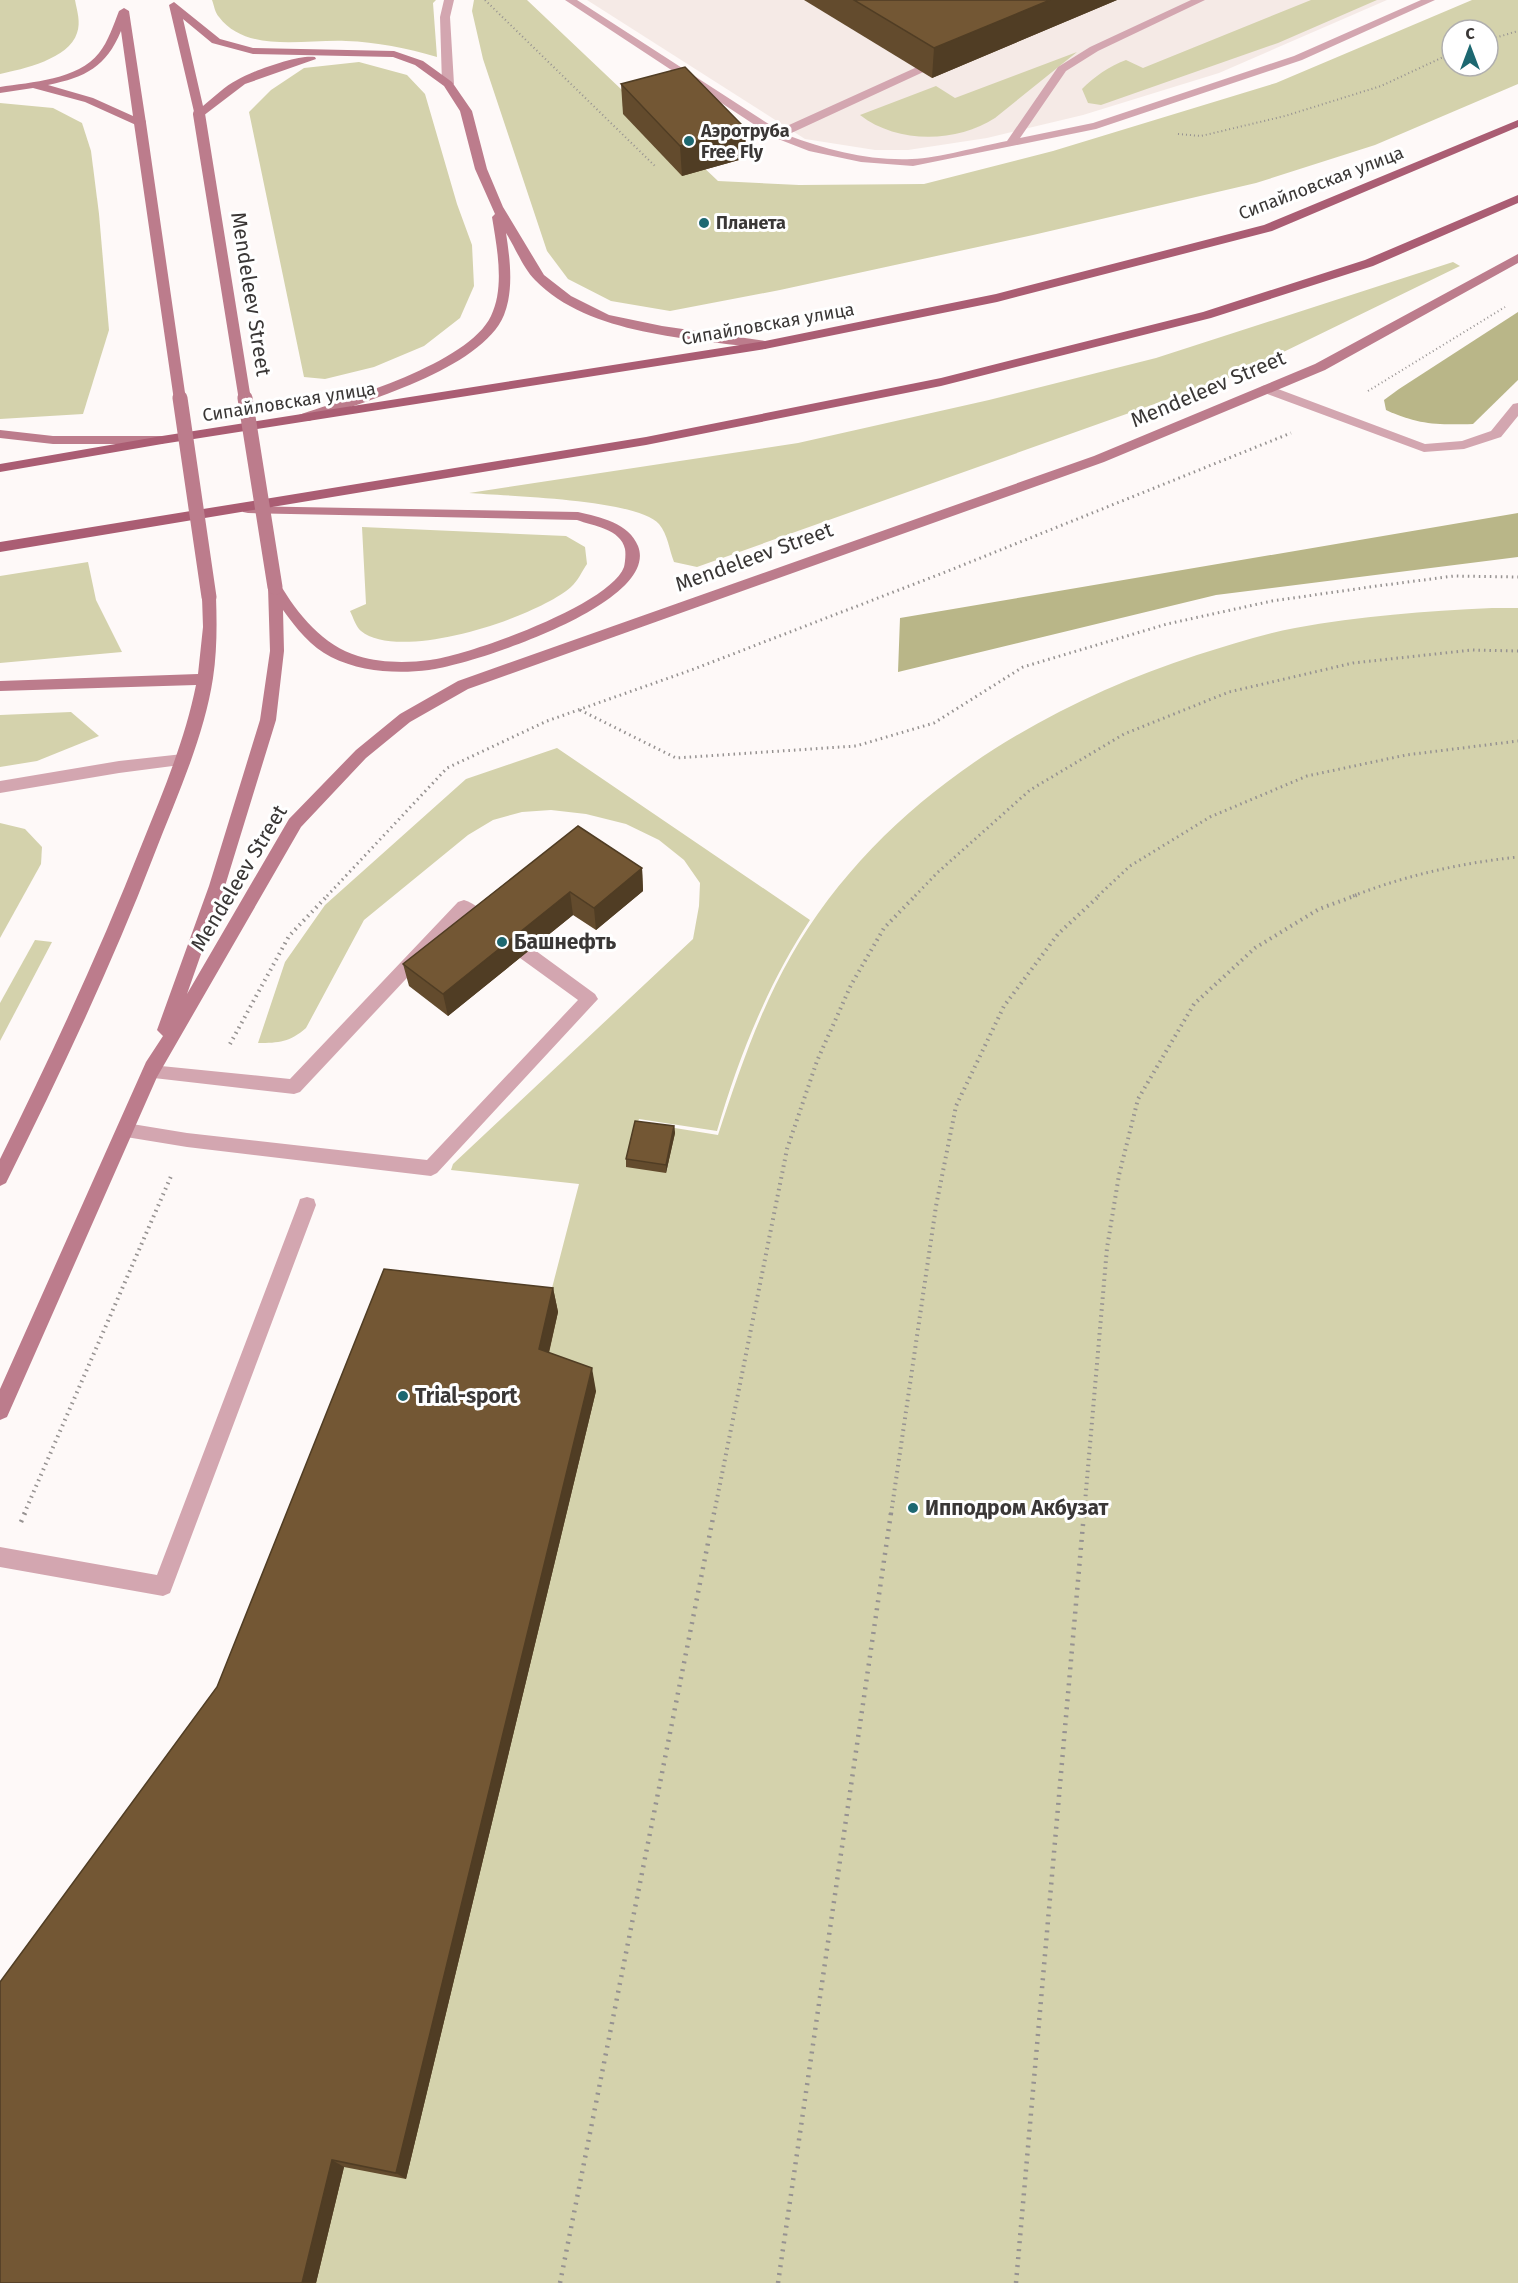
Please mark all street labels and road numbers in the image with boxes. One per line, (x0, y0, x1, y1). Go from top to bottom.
street label: Сипайловская улица (1235, 141, 1407, 225)
street label: Mendeleev Street (225, 210, 277, 378)
street label: Сипайловская улица (680, 298, 856, 350)
street label: Mendeleev Street (1127, 344, 1290, 433)
street label: Сипайловская улица (201, 377, 377, 427)
street label: Mendeleev Street (672, 516, 837, 598)
street label: Mendeleev Street (185, 800, 293, 956)

